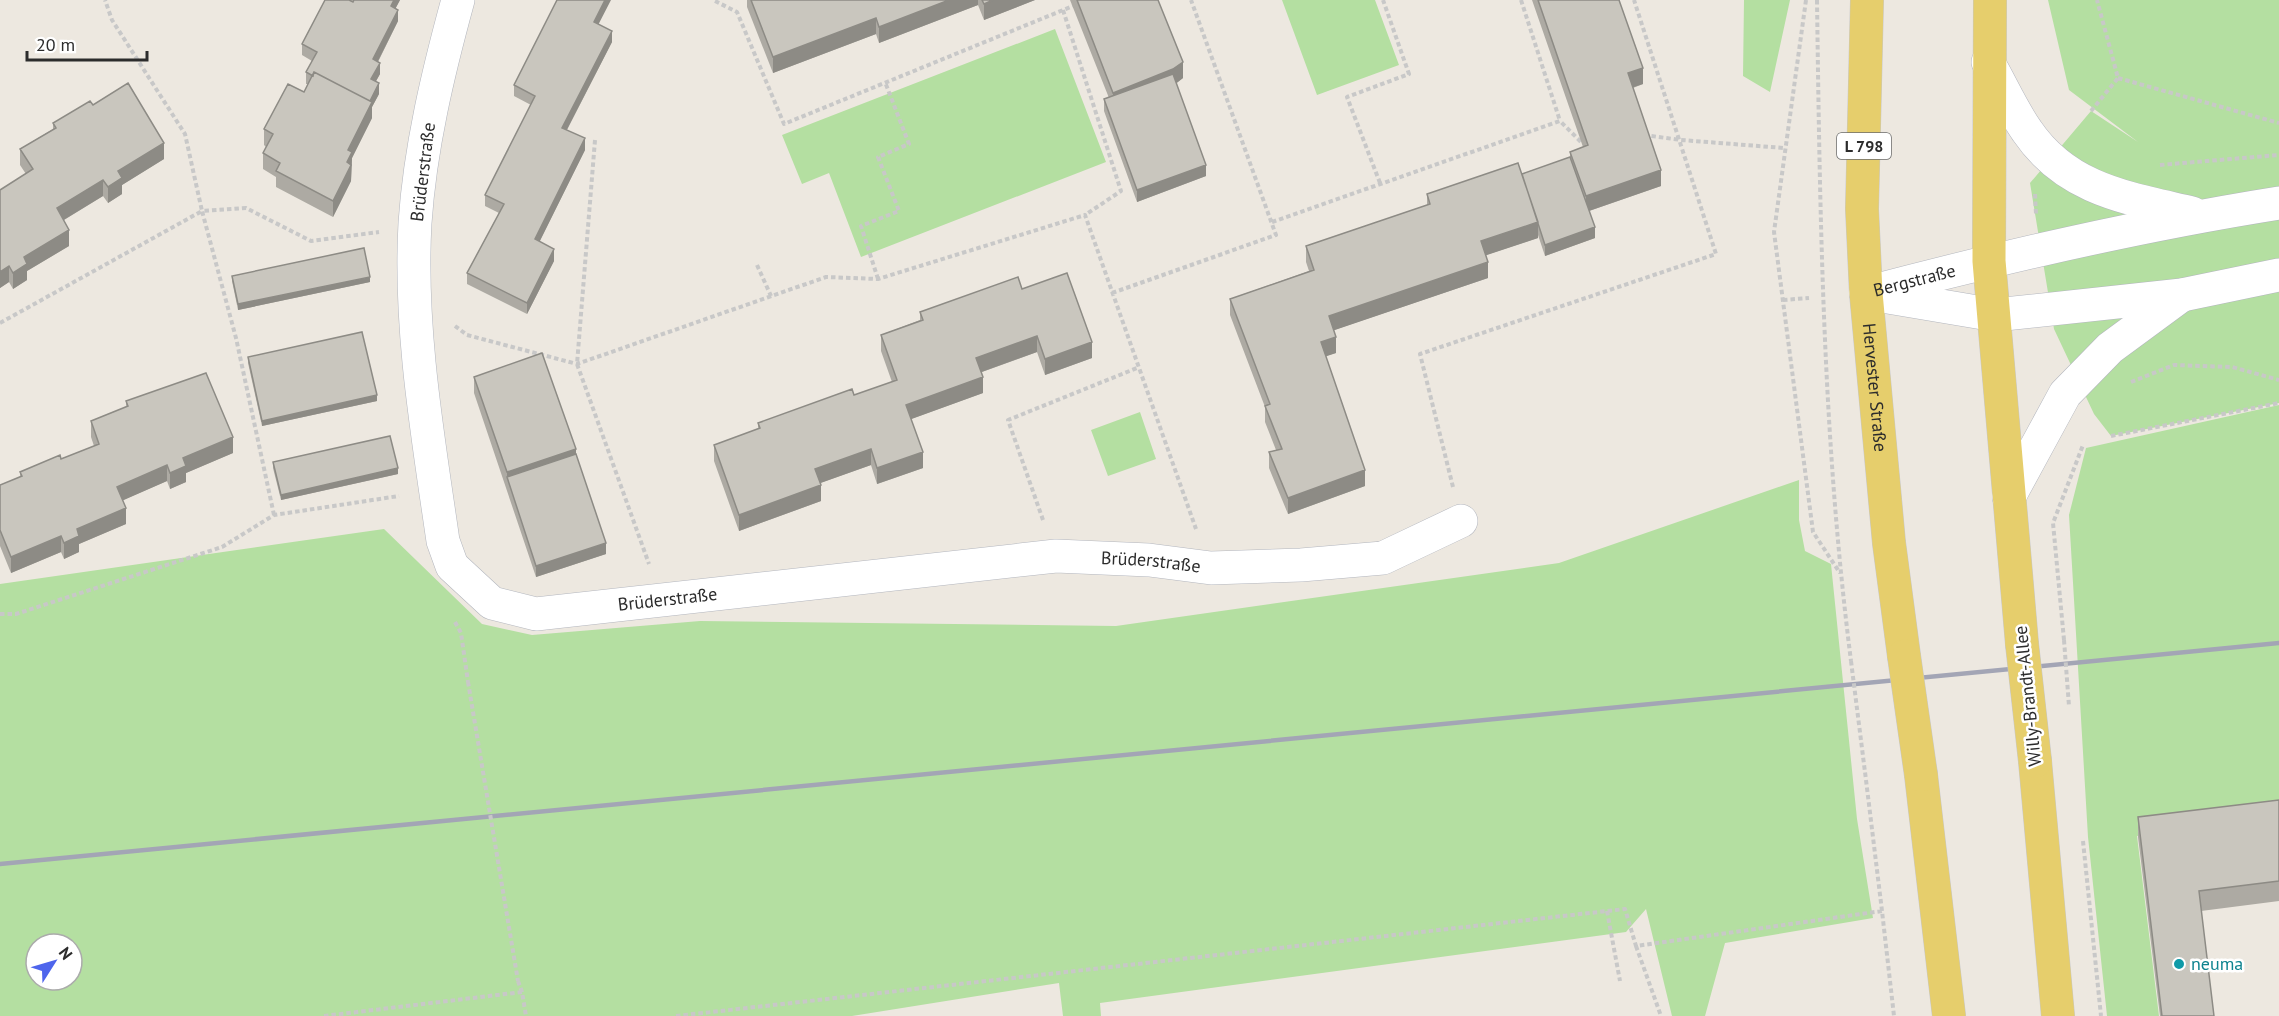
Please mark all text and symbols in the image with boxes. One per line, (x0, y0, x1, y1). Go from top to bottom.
scale bar (27, 24, 147, 62)
text: 20 m (36, 33, 75, 56)
street label: Brüderstraße (405, 121, 440, 223)
road number: L 798 (1837, 133, 1891, 159)
street label: Bergstraße (1871, 258, 1958, 302)
street label: Hervester Straße (1858, 322, 1893, 453)
street label: Brüderstraße (1101, 546, 1202, 578)
street label: Brüderstraße (617, 582, 718, 616)
street label: Willy-Brandt-Allee (2009, 625, 2046, 768)
north arrow (24, 932, 84, 992)
text: N (55, 943, 77, 963)
place label: neuma (2191, 952, 2243, 975)
marker: neuma (2172, 957, 2186, 971)

